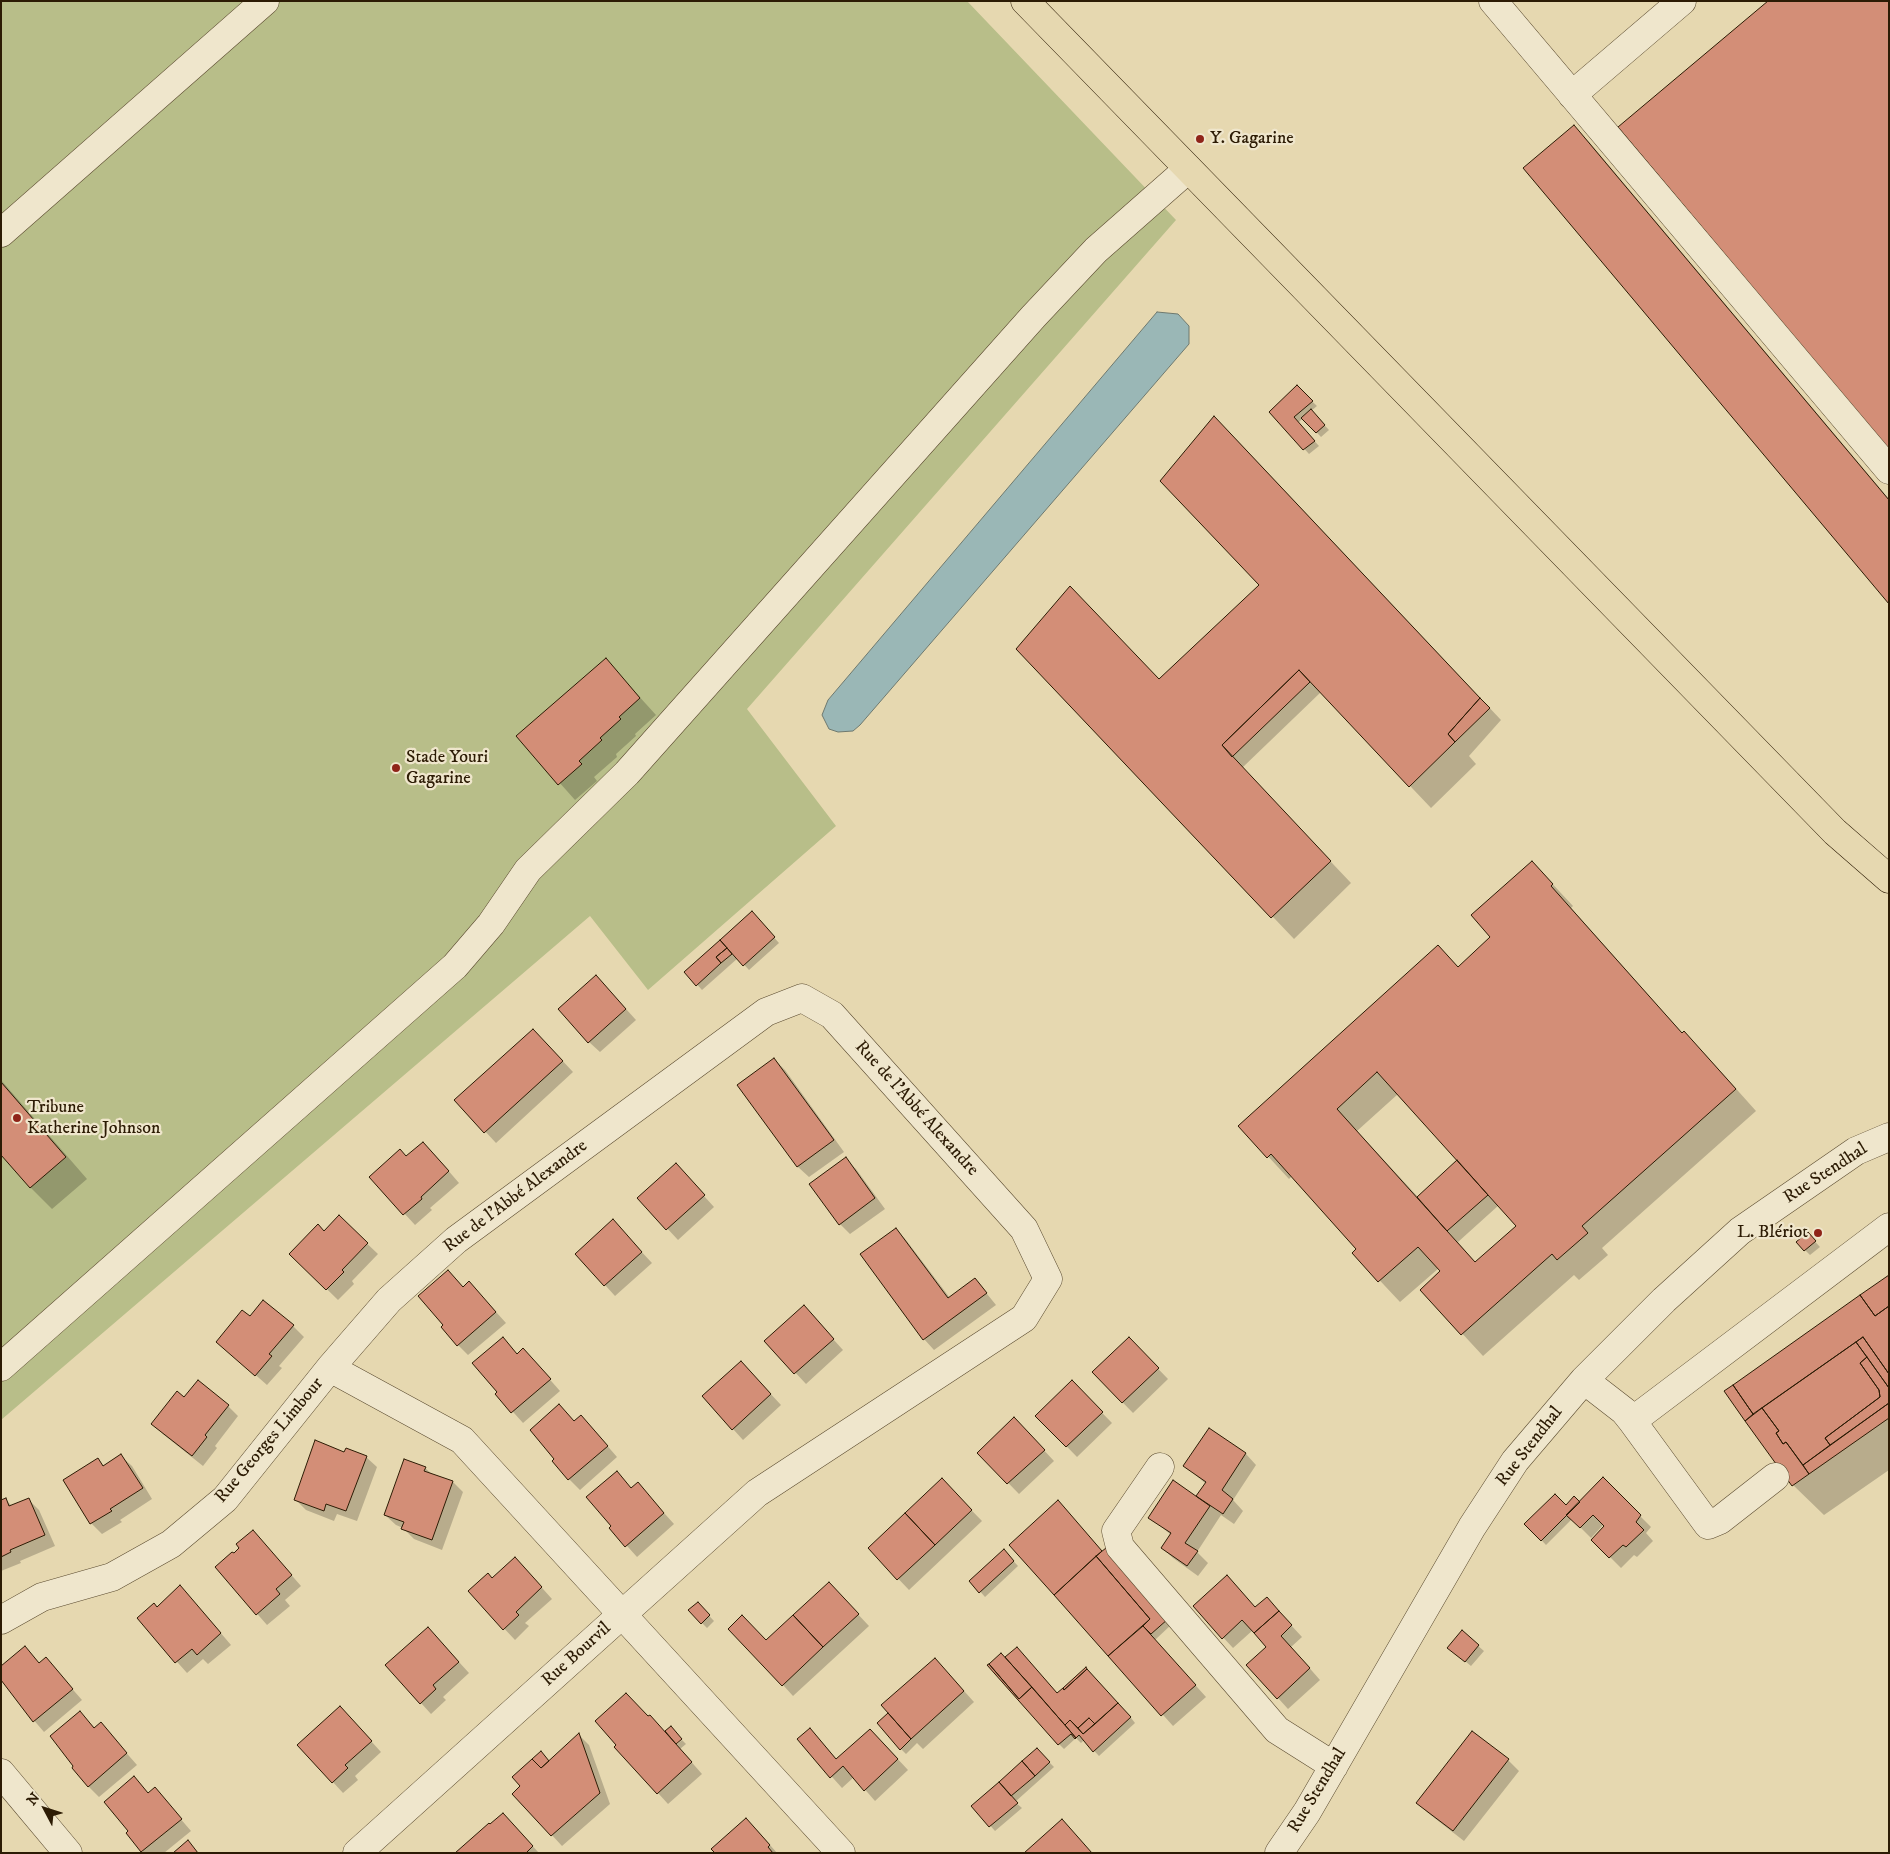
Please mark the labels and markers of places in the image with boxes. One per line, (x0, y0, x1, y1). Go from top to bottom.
place label: Y. Gagarine (1210, 128, 1294, 150)
marker: Y. Gagarine (1194, 133, 1206, 145)
place label: Stade Youri Gagarine (406, 747, 488, 790)
marker: Stade Youri Gagarine (390, 762, 402, 774)
place label: Tribune Katherine Johnson (27, 1097, 160, 1140)
marker: Tribune Katherine Johnson (11, 1112, 23, 1124)
place label: L. Blériot (1737, 1222, 1808, 1244)
marker: L. Blériot (1812, 1227, 1824, 1239)

